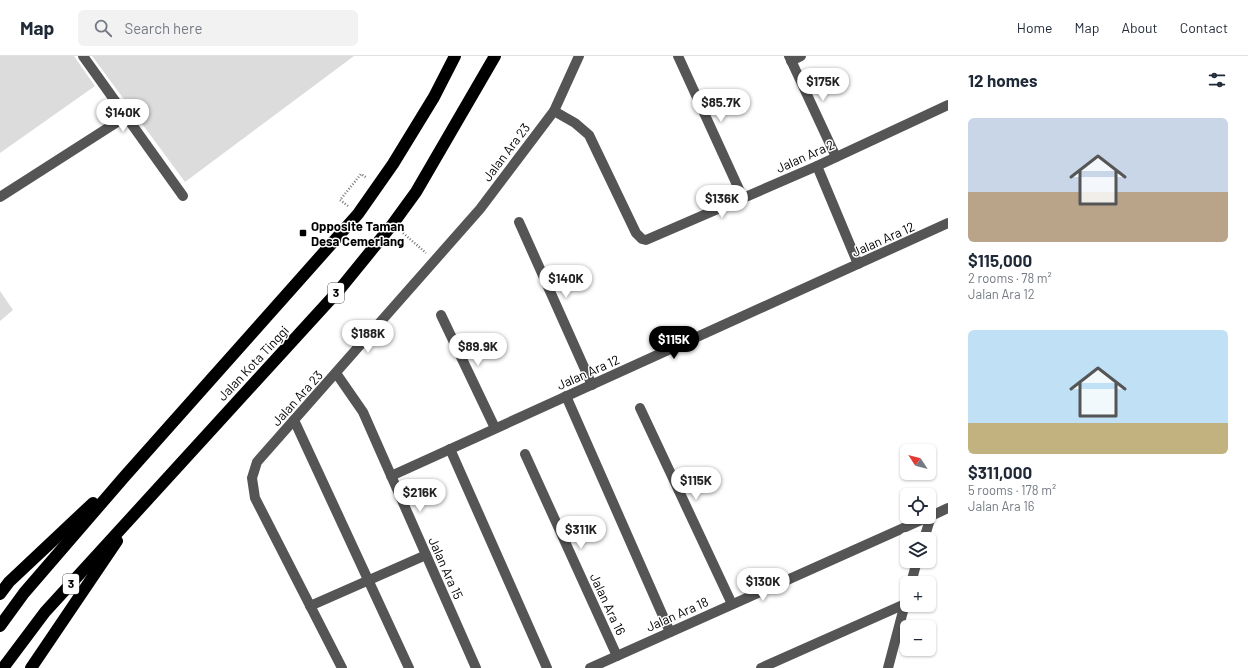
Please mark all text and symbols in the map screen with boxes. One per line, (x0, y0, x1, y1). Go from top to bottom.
search box (78, 10, 358, 46)
text: Map (20, 16, 54, 39)
icon: search (92, 17, 114, 39)
text: Search here (124, 19, 202, 37)
text: Home (1017, 19, 1053, 36)
text: Map (1075, 19, 1099, 36)
text: About (1121, 19, 1158, 36)
text: Contact (1180, 19, 1228, 36)
pin: $175K (795, 68, 851, 102)
icon: filters (1206, 69, 1228, 91)
text: 12 homes (968, 70, 1038, 90)
text: $175K (806, 73, 840, 89)
pin: $85.7K (688, 89, 754, 123)
text: $85.7K (701, 94, 741, 110)
pin: $140K (95, 99, 151, 133)
text: $140K (105, 104, 141, 120)
street label: Jalan Ara 23 (479, 120, 533, 184)
street label: Jalan Ara 2 (773, 136, 837, 176)
icon: home (1062, 144, 1134, 216)
pin: $136K (694, 185, 750, 219)
text: $136K (705, 190, 739, 206)
place label: Opposite Taman Desa Cemerlang (311, 218, 404, 249)
street label: Jalan Ara 12 (849, 218, 917, 260)
marker: Opposite Taman Desa Cemerlang (298, 228, 308, 238)
text: $115,000 (968, 250, 1032, 270)
pin: $140K (538, 265, 594, 299)
text: $140K (548, 270, 584, 286)
text: 2 rooms · 78 m² (968, 270, 1052, 286)
road number: 3 (328, 283, 344, 303)
text: Jalan Ara 12 (968, 286, 1035, 302)
pin: $188K (340, 320, 396, 354)
street label: Jalan Kota Tinggi (214, 322, 292, 404)
text: $188K (351, 325, 385, 341)
pin: $115K (646, 326, 702, 360)
text: $115K (658, 331, 690, 347)
pin: $89.9K (445, 333, 511, 367)
text: $89.9K (458, 338, 498, 354)
street label: Jalan Ara 12 (554, 351, 622, 393)
icon: home (1062, 356, 1134, 428)
street label: Jalan Ara 23 (268, 367, 326, 429)
north arrow (900, 444, 936, 480)
map controls (900, 444, 936, 656)
text: $311,000 (968, 462, 1032, 482)
pin: $115K (668, 467, 724, 501)
text: $115K (680, 472, 712, 488)
pin: $216K (392, 479, 448, 513)
text: 5 rooms · 178 m² (968, 482, 1056, 498)
text: $216K (403, 484, 437, 500)
button: locate (900, 488, 936, 524)
text: Jalan Ara 16 (968, 498, 1034, 514)
pin: $311K (553, 516, 609, 550)
text: $311K (565, 521, 597, 537)
button: layers (900, 532, 936, 568)
street label: Jalan Ara 15 (425, 534, 467, 602)
pin: $130K (735, 568, 791, 602)
street label: Jalan Ara 16 (587, 570, 629, 638)
text: $130K (746, 573, 780, 589)
road number: 3 (63, 574, 79, 594)
button: + (900, 576, 936, 612)
street label: Jalan Ara 18 (643, 593, 711, 635)
button: − (900, 620, 936, 656)

